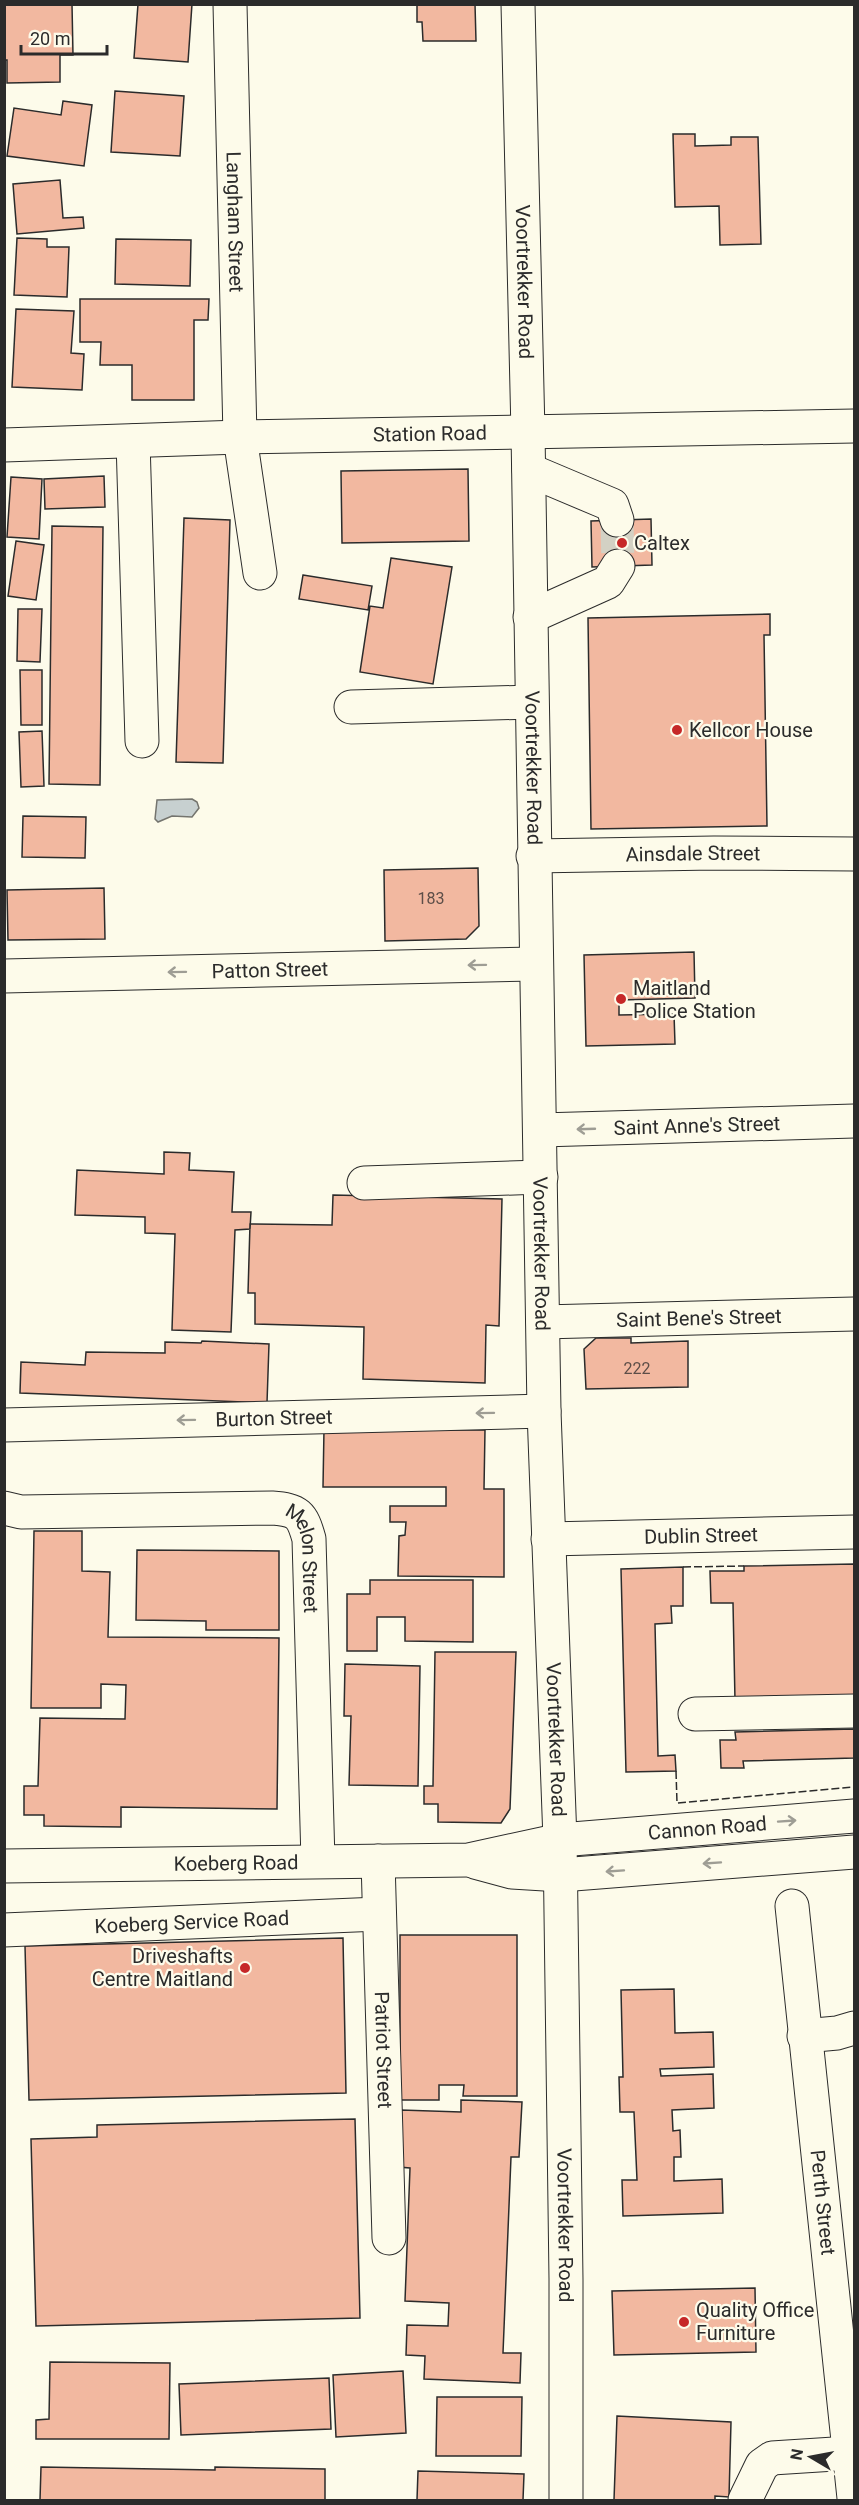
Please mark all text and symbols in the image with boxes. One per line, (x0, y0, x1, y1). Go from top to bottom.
scale bar (21, 18, 106, 56)
text: 20 m (30, 28, 70, 49)
street label: Langham Street (221, 151, 249, 293)
street label: Voortrekker Road (511, 204, 538, 359)
street label: Station Road (373, 421, 487, 447)
place label: Caltex (634, 531, 690, 555)
marker: Caltex (615, 536, 629, 550)
street label: Voortrekker Road (520, 690, 547, 845)
place label: Kellcor House (689, 718, 813, 742)
marker: Kellcor House (670, 723, 684, 737)
street label: Ainsdale Street (625, 841, 760, 866)
house number: 183 (418, 889, 444, 908)
street label: Patton Street (211, 957, 328, 983)
one-way arrow (467, 959, 487, 971)
one-way arrow (167, 966, 187, 978)
place label: Maitland Police Station (633, 976, 756, 1023)
marker: Maitland Police Station (614, 992, 628, 1006)
street label: Saint Anne's Street (613, 1111, 781, 1140)
one-way arrow (577, 1123, 597, 1134)
street label: Voortrekker Road (528, 1176, 555, 1331)
street label: Saint Bene's Street (616, 1304, 782, 1332)
house number: 222 (624, 1359, 650, 1378)
street label: Burton Street (215, 1404, 333, 1432)
one-way arrow (476, 1407, 496, 1418)
one-way arrow (176, 1415, 196, 1426)
street label: Melon Street (281, 1498, 323, 1613)
street label: Dublin Street (644, 1522, 758, 1549)
street label: Voortrekker Road (541, 1662, 571, 1817)
street label: Cannon Road (647, 1811, 768, 1845)
one-way arrow (777, 1816, 797, 1827)
street label: Koeberg Road (173, 1850, 299, 1876)
one-way arrow (703, 1857, 723, 1868)
one-way arrow (606, 1866, 625, 1877)
street label: Koeberg Service Road (94, 1906, 290, 1938)
place label: Driveshafts Centre Maitland (92, 1944, 233, 1991)
marker: Driveshafts Centre Maitland (238, 1961, 252, 1975)
street label: Patriot Street (370, 1991, 397, 2109)
street label: Voortrekker Road (552, 2148, 578, 2303)
street label: Perth Street (806, 2149, 840, 2256)
place label: Quality Office Furniture (696, 2298, 814, 2345)
marker: Quality Office Furniture (677, 2315, 691, 2329)
north arrow (781, 2427, 841, 2487)
text: N (786, 2447, 807, 2462)

